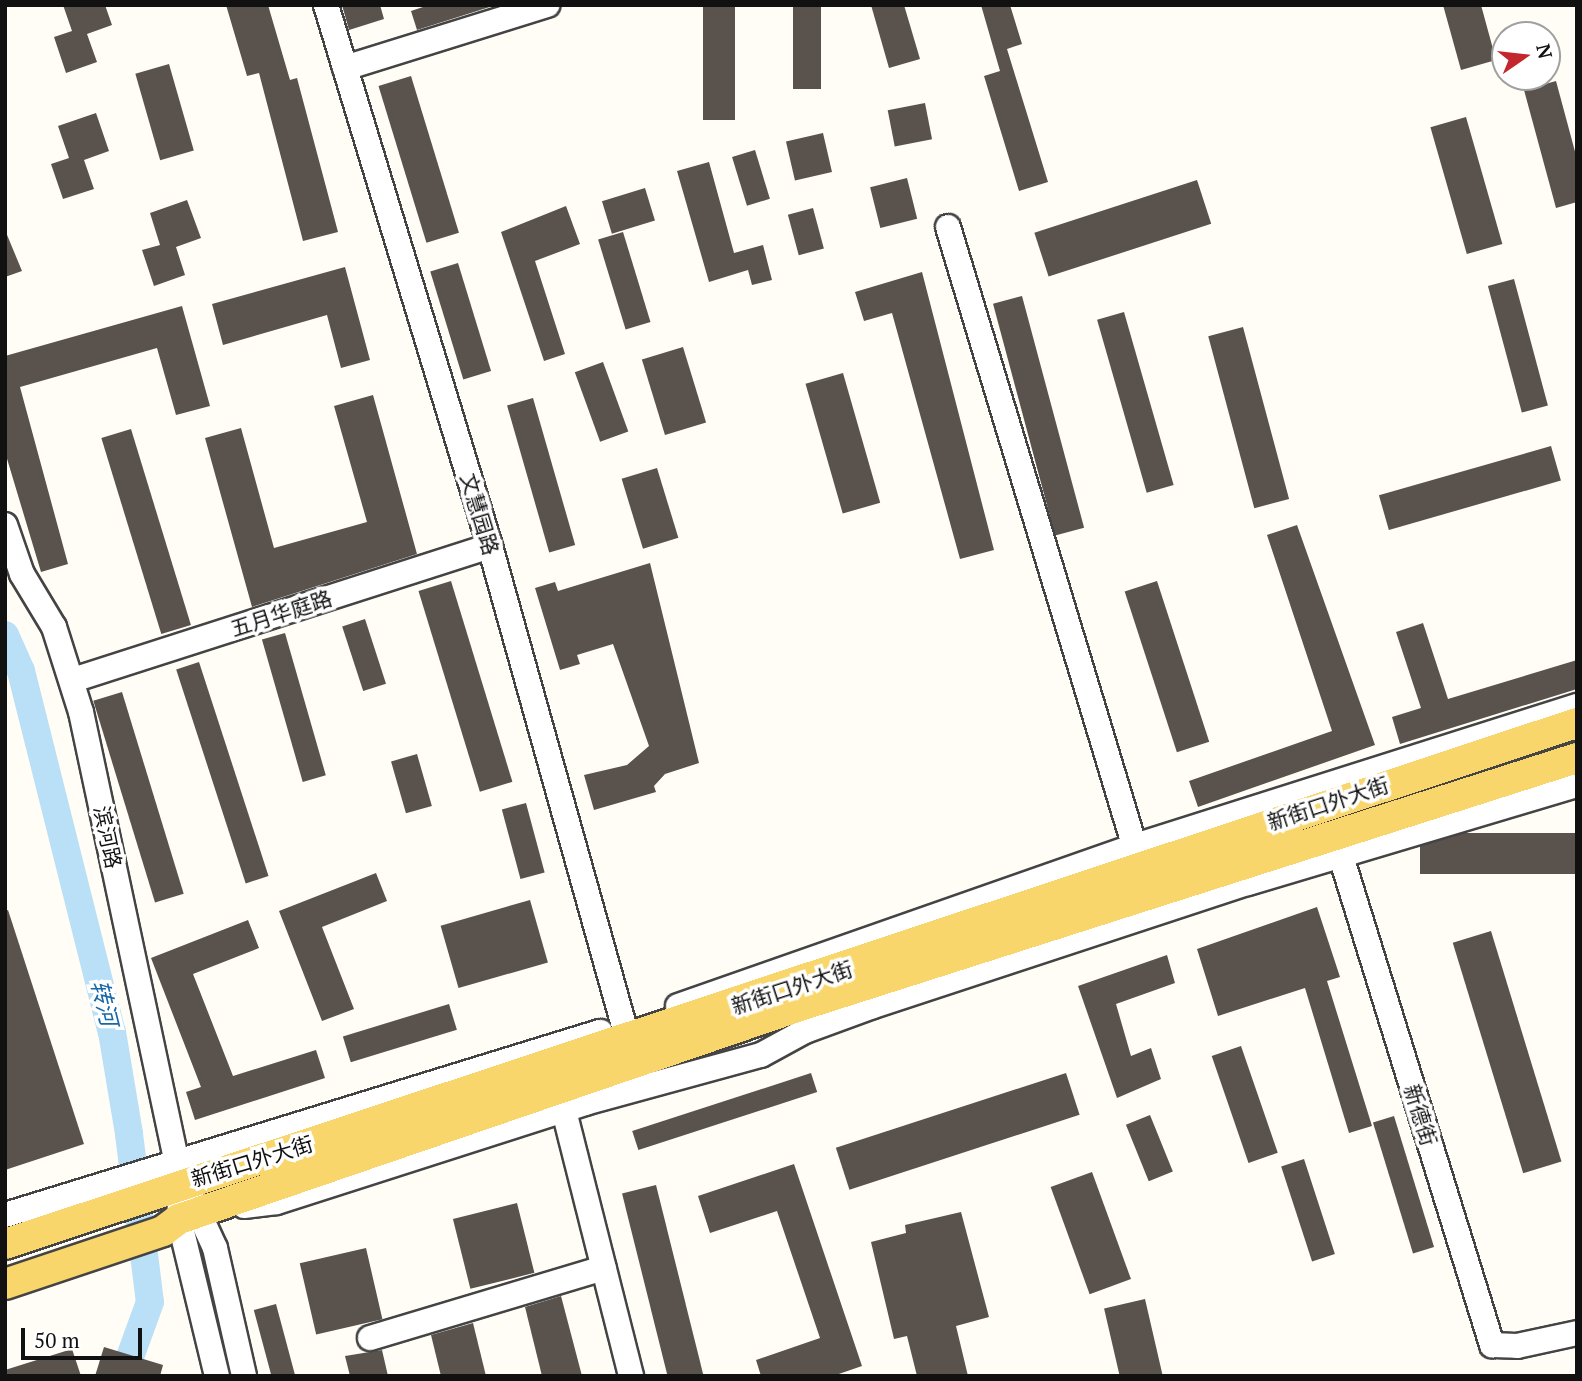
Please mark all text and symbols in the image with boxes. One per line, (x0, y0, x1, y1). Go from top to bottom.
north arrow (1491, 21, 1561, 91)
text: N (1531, 41, 1559, 61)
street label: 文慧园路 (456, 470, 504, 558)
street label: 五月华庭路 (227, 585, 335, 641)
street label: 新街口外大街 (1264, 772, 1392, 834)
street label: 滨河路 (89, 804, 127, 870)
street label: 新街口外大街 (728, 956, 856, 1018)
water label: 转河 (85, 977, 123, 1029)
street label: 新德街 (1400, 1081, 1442, 1149)
street label: 新街口外大街 (188, 1131, 316, 1191)
scale bar (24, 1314, 145, 1358)
text: 50 m (34, 1326, 80, 1354)

